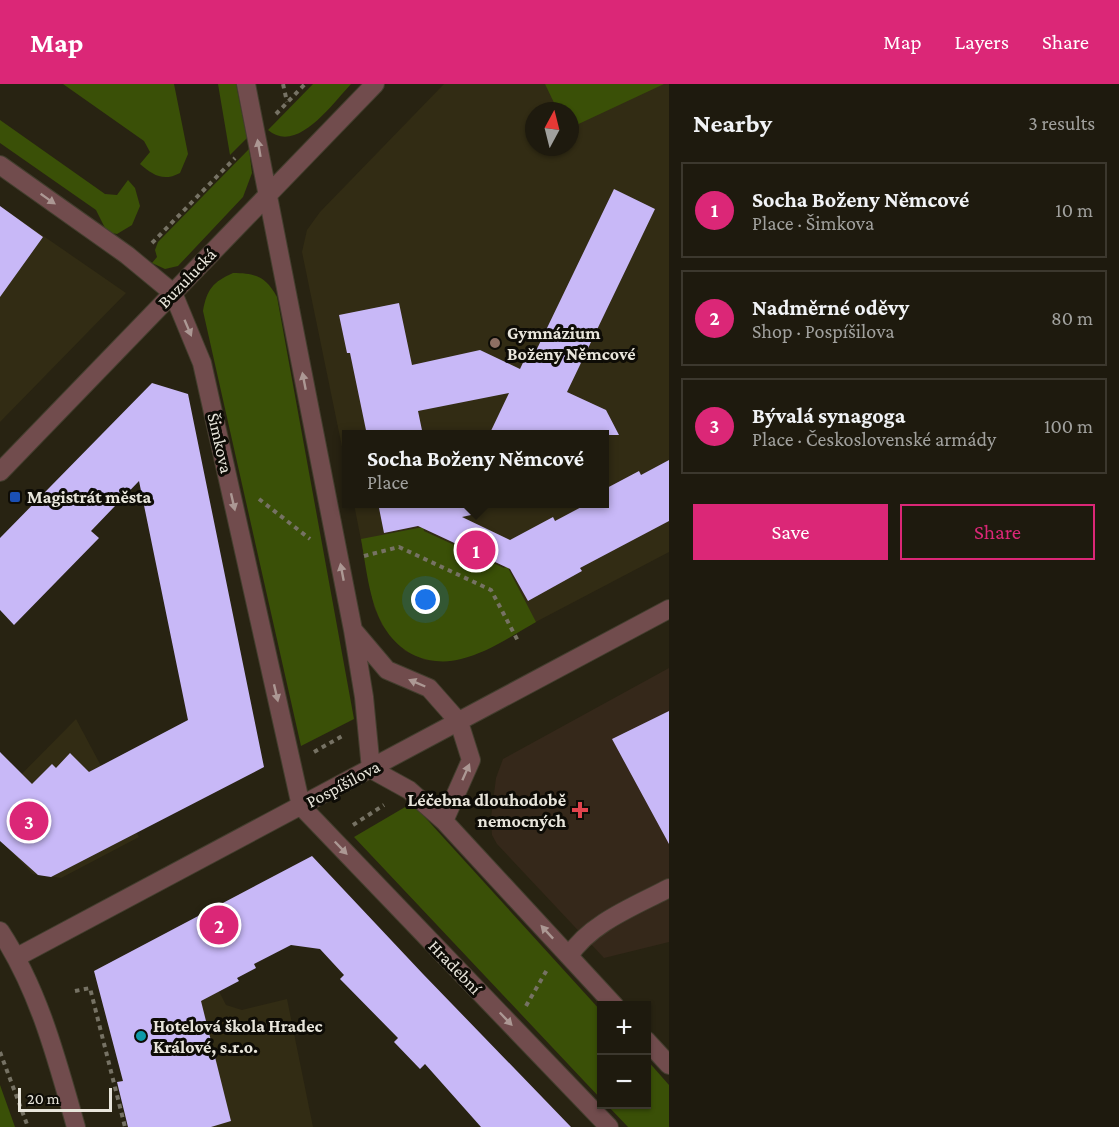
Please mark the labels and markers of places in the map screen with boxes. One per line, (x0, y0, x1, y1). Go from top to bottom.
place label: Gymnázium Boženy Němcové (507, 323, 636, 364)
marker: Gymnázium Boženy Němcové (488, 336, 502, 350)
place label: Magistrát města (27, 487, 151, 507)
marker: Magistrát města (8, 490, 22, 504)
pin: 1 (456, 528, 496, 572)
place label: Léčebna dlouhodobě nemocných (408, 790, 567, 831)
pin: 3 (9, 798, 48, 844)
marker: Léčebna dlouhodobě nemocných (571, 801, 589, 819)
pin: 2 (200, 902, 238, 948)
place label: Hotelová škola Hradec Králové, s.r.o. (153, 1016, 323, 1057)
marker: Hotelová škola Hradec Králové, s.r.o. (134, 1029, 148, 1043)

